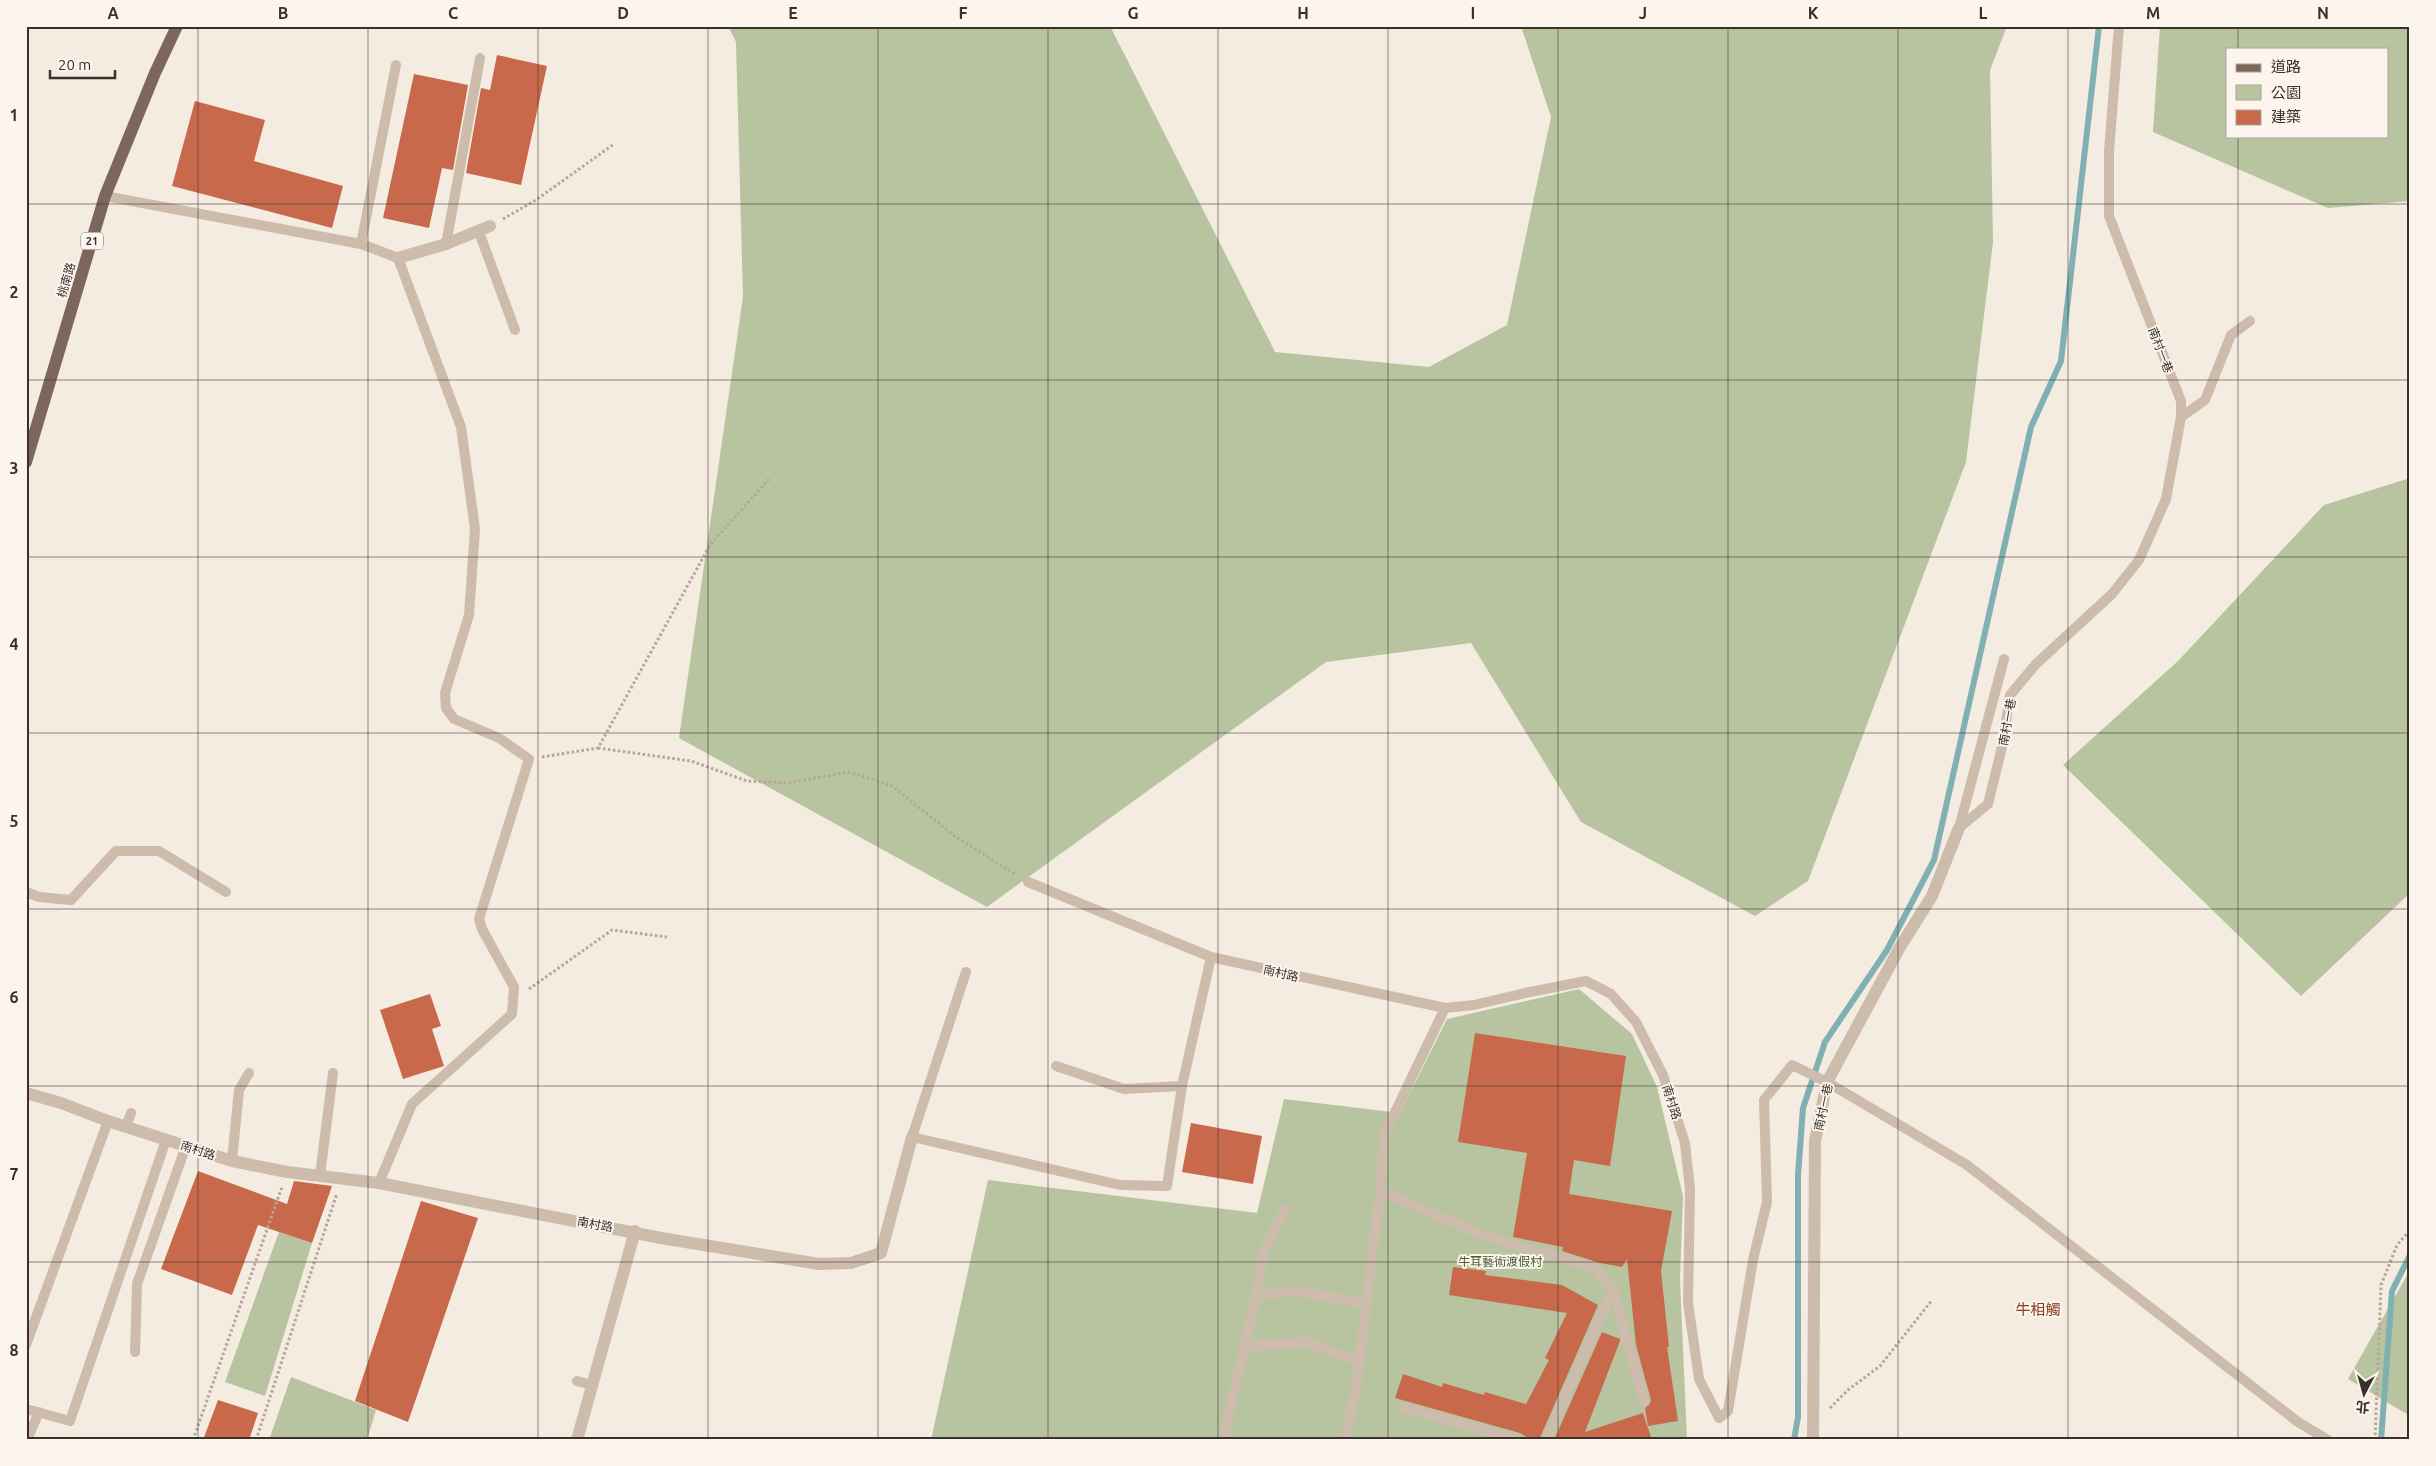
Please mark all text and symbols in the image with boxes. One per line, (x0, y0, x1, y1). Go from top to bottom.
text: A (107, 4, 119, 22)
text: B (278, 4, 288, 22)
text: C (448, 4, 458, 22)
text: D (617, 4, 629, 22)
text: E (788, 4, 798, 22)
text: F (959, 4, 968, 22)
text: G (1127, 4, 1139, 22)
text: H (1297, 4, 1309, 22)
text: I (1471, 4, 1475, 22)
text: J (1639, 4, 1647, 22)
text: K (1808, 4, 1819, 22)
text: L (1979, 4, 1988, 22)
text: M (2146, 4, 2160, 22)
text: N (2317, 4, 2329, 22)
scale bar (50, 48, 115, 80)
legend (2226, 48, 2388, 138)
text: 20 m (58, 56, 91, 73)
text: 道路 (2271, 58, 2301, 75)
text: 公園 (2271, 84, 2301, 101)
text: 1 (9, 106, 19, 124)
text: 建築 (2271, 108, 2301, 125)
road number: 21 (81, 232, 103, 250)
street label: 桃南路 (55, 261, 77, 299)
text: 2 (9, 283, 19, 301)
street label: 南村一巷 (2146, 325, 2176, 375)
text: 3 (9, 459, 19, 477)
text: 4 (9, 635, 19, 653)
street label: 南村一巷 (1996, 697, 2018, 747)
text: 5 (9, 812, 19, 830)
street label: 南村路 (1262, 963, 1300, 983)
text: 6 (9, 988, 19, 1006)
street label: 南村一巷 (1812, 1082, 1834, 1132)
street label: 南村路 (1660, 1083, 1684, 1121)
street label: 南村路 (179, 1138, 217, 1162)
text: 7 (9, 1165, 19, 1183)
street label: 南村路 (576, 1214, 614, 1234)
park label: 牛耳藝術渡假村 (1458, 1255, 1543, 1268)
district label: 牛相觸 (2015, 1301, 2061, 1318)
text: 8 (9, 1341, 19, 1359)
north arrow (2338, 1368, 2388, 1418)
text: 北 (2355, 1398, 2370, 1416)

